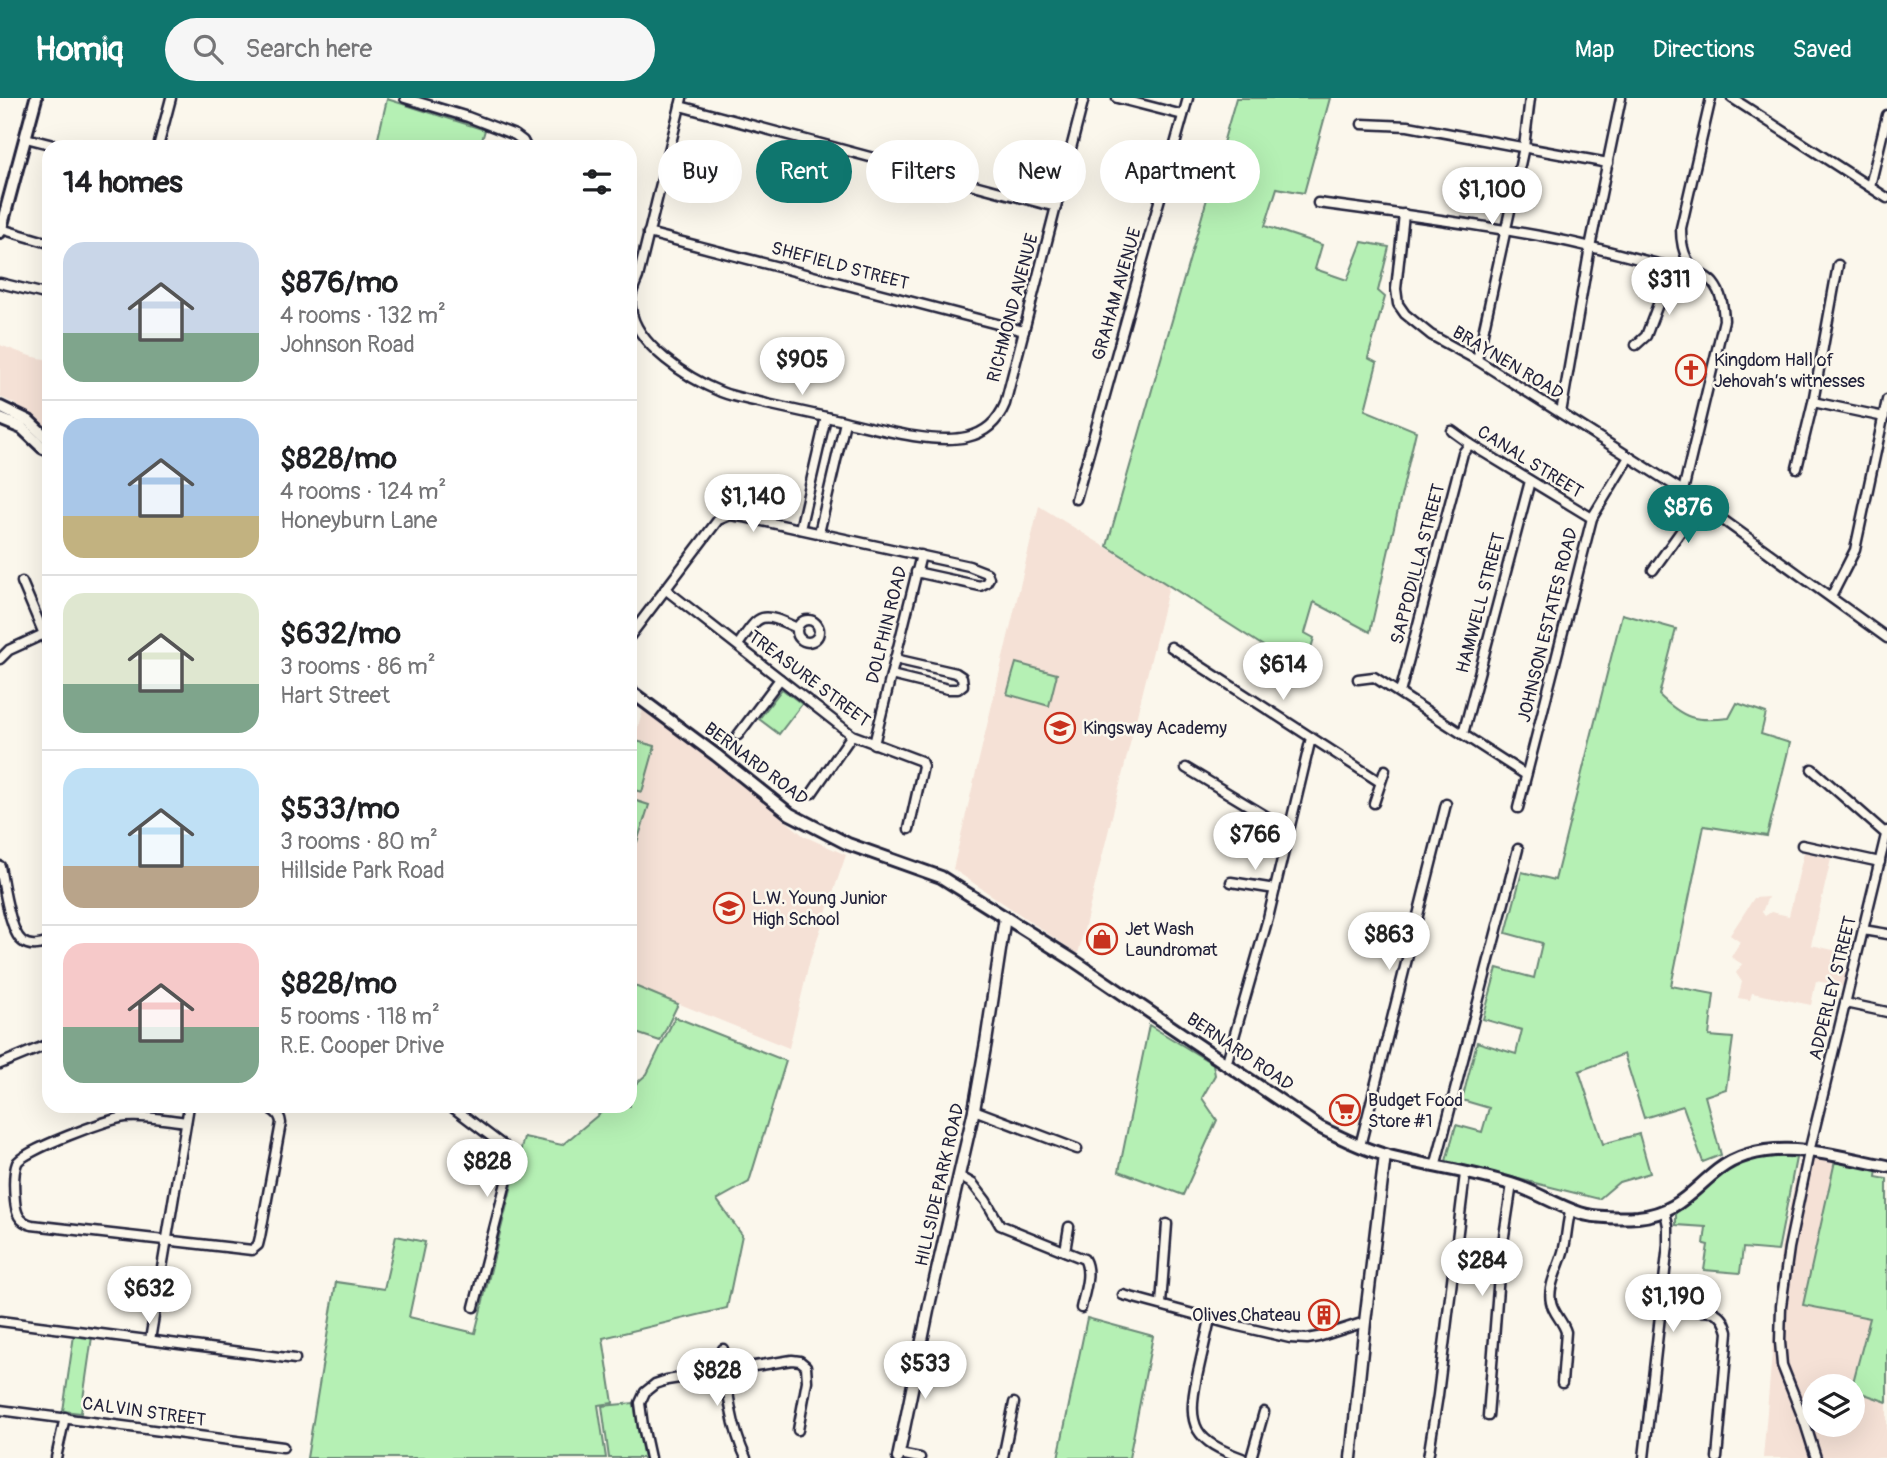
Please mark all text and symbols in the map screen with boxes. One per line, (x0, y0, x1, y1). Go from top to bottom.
search box (165, 18, 655, 81)
text: Homiq (35, 29, 123, 70)
icon: search (189, 30, 227, 68)
text: Search here (245, 33, 372, 65)
text: Map (1575, 35, 1615, 64)
text: Directions (1653, 35, 1754, 64)
text: Saved (1792, 35, 1852, 64)
chip: Buy (658, 140, 742, 203)
chip: Rent (756, 140, 852, 203)
chip: Filters (866, 140, 979, 203)
chip: New (993, 140, 1086, 203)
chip: Apartment (1100, 140, 1260, 203)
icon: filters (578, 163, 616, 201)
text: 14 homes (63, 164, 183, 201)
pin: $1,100 (1435, 167, 1549, 227)
text: $1,100 (1458, 175, 1526, 204)
street label: GRAHAM AVENUE (1087, 225, 1147, 363)
street label: RICHMOND AVENUE (982, 231, 1044, 385)
street label: SHEFIELD STREET (769, 237, 911, 295)
pin: $311 (1628, 258, 1710, 317)
text: $876/mo (280, 264, 398, 301)
text: $311 (1647, 265, 1691, 294)
icon: home (119, 270, 203, 354)
text: 4 rooms · 132 m² (280, 301, 446, 330)
street label: BRAYNEN ROAD (1448, 321, 1568, 405)
text: Johnson Road (280, 330, 415, 359)
pin: $905 (761, 338, 843, 397)
text: $905 (776, 345, 828, 374)
place label: Kingdom Hall of Jehovah’s witnesses (1714, 349, 1865, 393)
church icon: Kingdom Hall of Jehovah’s witnesses (1674, 353, 1708, 387)
street label: CANAL STREET (1473, 420, 1587, 504)
text: $828/mo (280, 440, 397, 477)
icon: home (119, 446, 203, 530)
pin: $1,140 (696, 474, 810, 534)
text: 4 rooms · 124 m² (280, 477, 446, 506)
street label: SAPPODILLA STREET (1385, 481, 1451, 647)
text: $1,140 (720, 482, 786, 511)
pin: $876 (1647, 486, 1729, 545)
text: $876 (1663, 493, 1713, 522)
text: Honeyburn Lane (280, 506, 437, 535)
street label: JOHNSON ESTATES ROAD (1513, 525, 1583, 725)
street label: HAMWELL STREET (1451, 530, 1511, 676)
street label: DOLPHIN ROAD (861, 564, 913, 686)
text: $632/mo (280, 615, 401, 652)
icon: home (119, 621, 203, 705)
street label: TREASURE STREET (743, 626, 875, 732)
pin: $614 (1242, 642, 1324, 702)
text: $614 (1259, 650, 1307, 679)
text: 3 rooms · 86 m² (280, 652, 436, 681)
text: Hart Street (280, 681, 390, 710)
school or university icon: Kingsway Academy (1043, 711, 1077, 745)
street label: BERNARD ROAD (699, 717, 813, 811)
place label: Kingsway Academy (1083, 717, 1227, 740)
text: $533/mo (280, 790, 400, 827)
icon: home (119, 796, 203, 880)
pin: $766 (1214, 812, 1296, 872)
text: $766 (1229, 820, 1281, 849)
text: 3 rooms · 80 m² (280, 827, 438, 856)
text: Hillside Park Road (280, 856, 445, 885)
place label: L.W. Young Junior High School (752, 887, 888, 931)
school or university icon: L.W. Young Junior High School (712, 891, 746, 925)
pin: $863 (1348, 912, 1430, 972)
street label: ADDERLEY STREET (1804, 914, 1862, 1062)
place label: Jet Wash Laundromat (1125, 918, 1218, 962)
text: $863 (1364, 920, 1414, 949)
shop icon: Jet Wash Laundromat (1085, 922, 1119, 956)
text: $828/mo (280, 965, 397, 1002)
icon: home (119, 971, 203, 1055)
text: 5 rooms · 118 m² (280, 1002, 440, 1031)
street label: BERNARD ROAD (1182, 1008, 1298, 1096)
text: R.E. Cooper Drive (280, 1031, 444, 1060)
place label: Budget Food Store #1 (1368, 1089, 1463, 1133)
supermarket icon: Budget Food Store #1 (1328, 1093, 1362, 1127)
street label: HILLSIDE PARK ROAD (910, 1101, 970, 1269)
pin: $828 (446, 1140, 528, 1199)
text: $828 (463, 1147, 511, 1176)
pin: $284 (1441, 1238, 1523, 1298)
text: $284 (1457, 1246, 1507, 1275)
pin: $632 (108, 1266, 190, 1326)
text: $632 (123, 1274, 175, 1303)
pin: $1,190 (1616, 1274, 1730, 1334)
text: $1,190 (1641, 1282, 1705, 1311)
building icon: Olives Chateau (1307, 1298, 1341, 1332)
place label: Olives Chateau (1192, 1304, 1301, 1327)
pin: $533 (884, 1342, 966, 1401)
pin: $828 (676, 1348, 758, 1408)
text: $533 (900, 1349, 950, 1378)
text: $828 (693, 1356, 741, 1385)
map controls (1802, 1374, 1865, 1437)
button: layers (1802, 1374, 1865, 1437)
street label: CALVIN STREET (81, 1392, 207, 1432)

